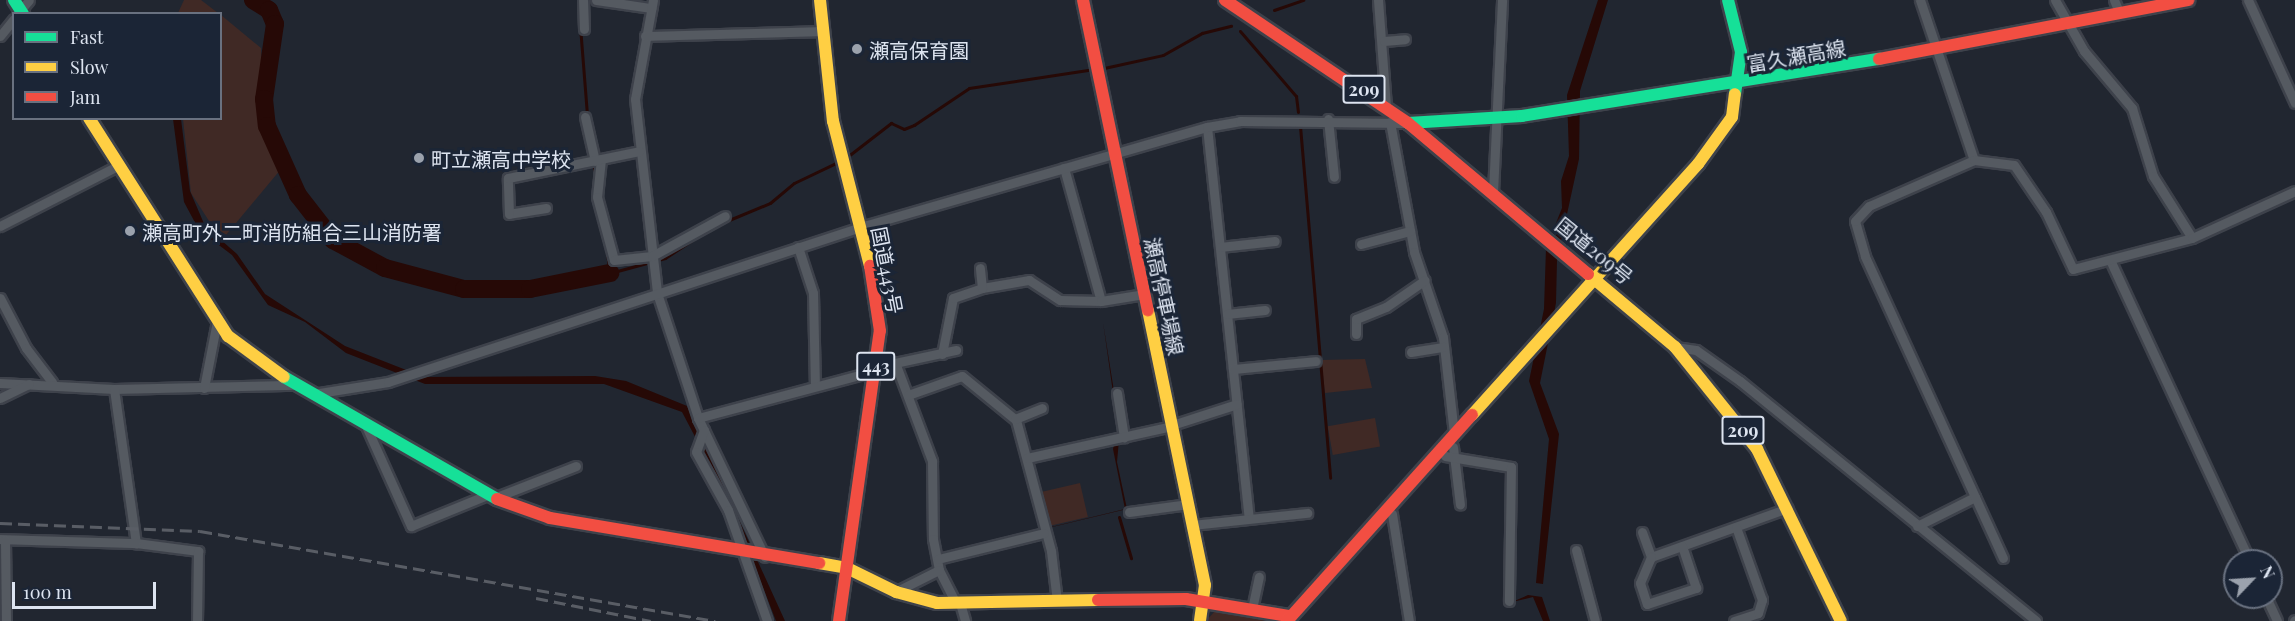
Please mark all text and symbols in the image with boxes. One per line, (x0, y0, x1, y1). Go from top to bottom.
legend (12, 12, 222, 120)
text: Fast (70, 25, 103, 49)
street label: 富久瀬高線 (1745, 34, 1847, 76)
place label: 瀬高保育園 (869, 37, 969, 61)
marker: 瀬高保育園 (850, 42, 864, 56)
text: Slow (70, 55, 108, 79)
road number: 209 (1342, 74, 1386, 104)
text: Jam (70, 85, 100, 109)
place label: 町立瀬高中学校 (431, 146, 571, 170)
marker: 町立瀬高中学校 (412, 151, 426, 165)
street label: 国道209号 (1552, 212, 1638, 288)
place label: 瀬高町外二町消防組合三山消防署 (142, 219, 442, 243)
marker: 瀬高町外二町消防組合三山消防署 (123, 224, 137, 238)
street label: 国道443号 (868, 224, 908, 316)
street label: 瀬高停車場線 (1141, 235, 1189, 357)
road number: 443 (855, 351, 897, 381)
road number: 209 (1720, 415, 1766, 445)
north arrow (2223, 549, 2283, 609)
text: N (2256, 562, 2280, 582)
scale bar (15, 570, 159, 608)
text: 100 m (23, 580, 72, 604)

